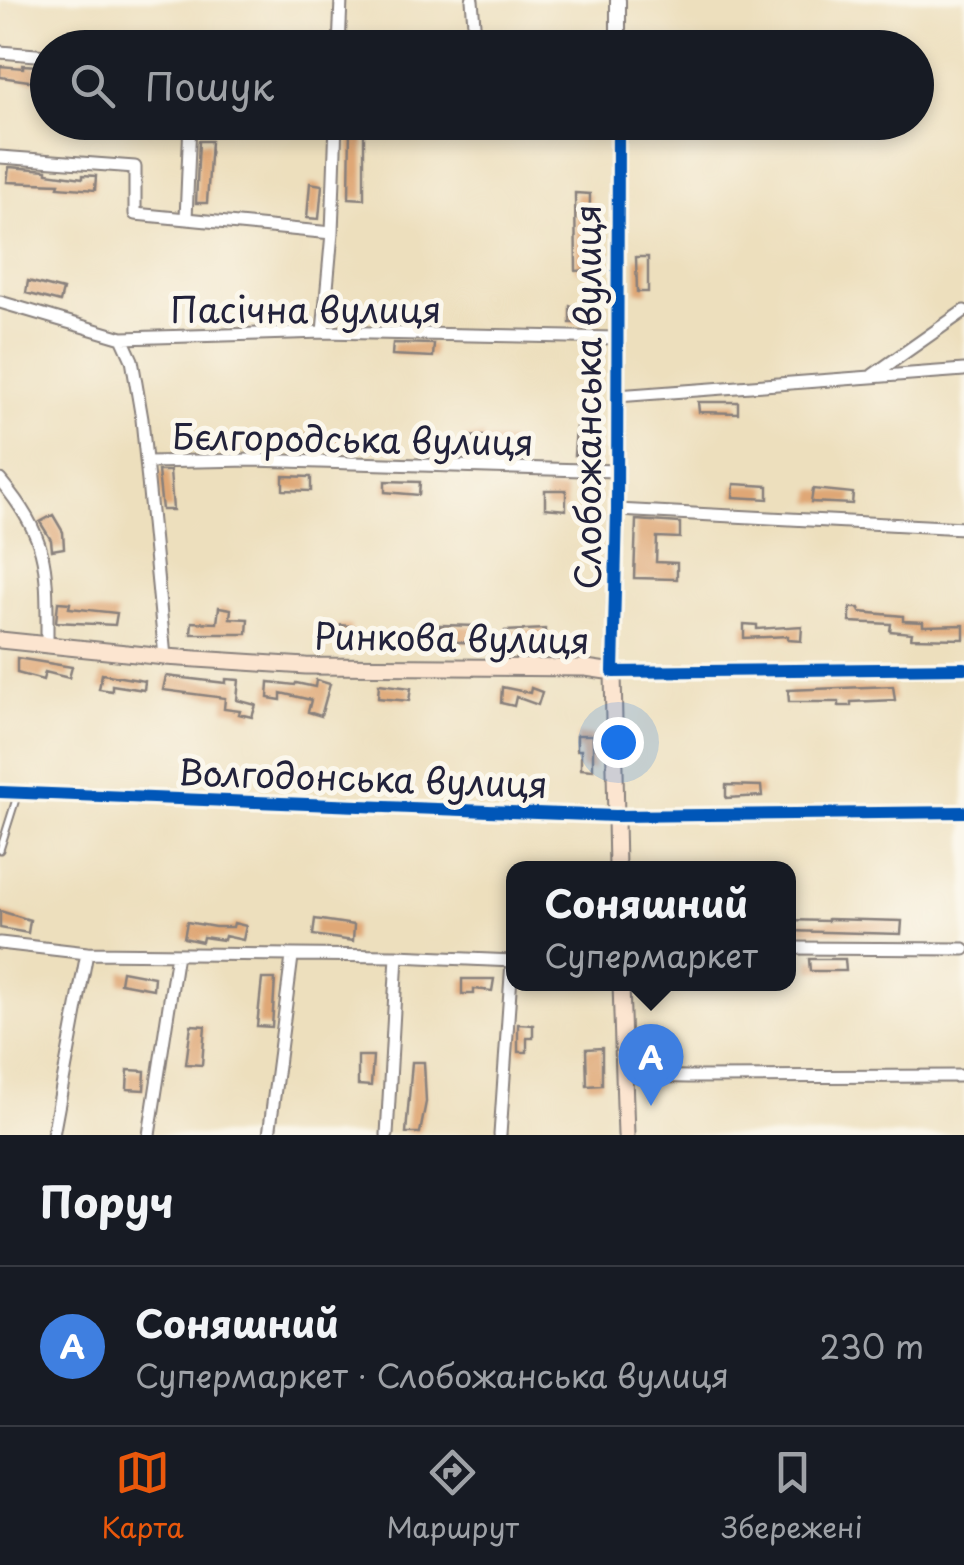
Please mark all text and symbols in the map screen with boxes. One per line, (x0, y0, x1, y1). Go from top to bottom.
search box (30, 30, 934, 140)
text: Пошук (145, 57, 274, 114)
icon: search (65, 58, 120, 113)
street label: Слобожанська вулиця (560, 204, 613, 590)
street label: Пасічна вулиця (171, 282, 441, 335)
street label: Бєлгородська вулиця (172, 408, 534, 468)
street label: Ринкова вулиця (314, 608, 590, 666)
your location (593, 717, 644, 768)
street label: Волгодонська вулиця (177, 744, 549, 810)
popup (506, 861, 796, 991)
text: Соняшний (544, 874, 748, 931)
text: Супермаркет (544, 931, 758, 979)
pin: A (618, 1024, 684, 1106)
text: Поруч (40, 1169, 174, 1232)
text: Соняшний (135, 1294, 339, 1351)
text: A (60, 1322, 85, 1370)
text: 230 m (819, 1322, 924, 1370)
text: Супермаркет · Слобожанська вулиця (135, 1351, 729, 1399)
tab: Карта (101, 1445, 184, 1548)
tab: Маршрут (386, 1445, 519, 1548)
tab: Збережені (722, 1445, 863, 1548)

